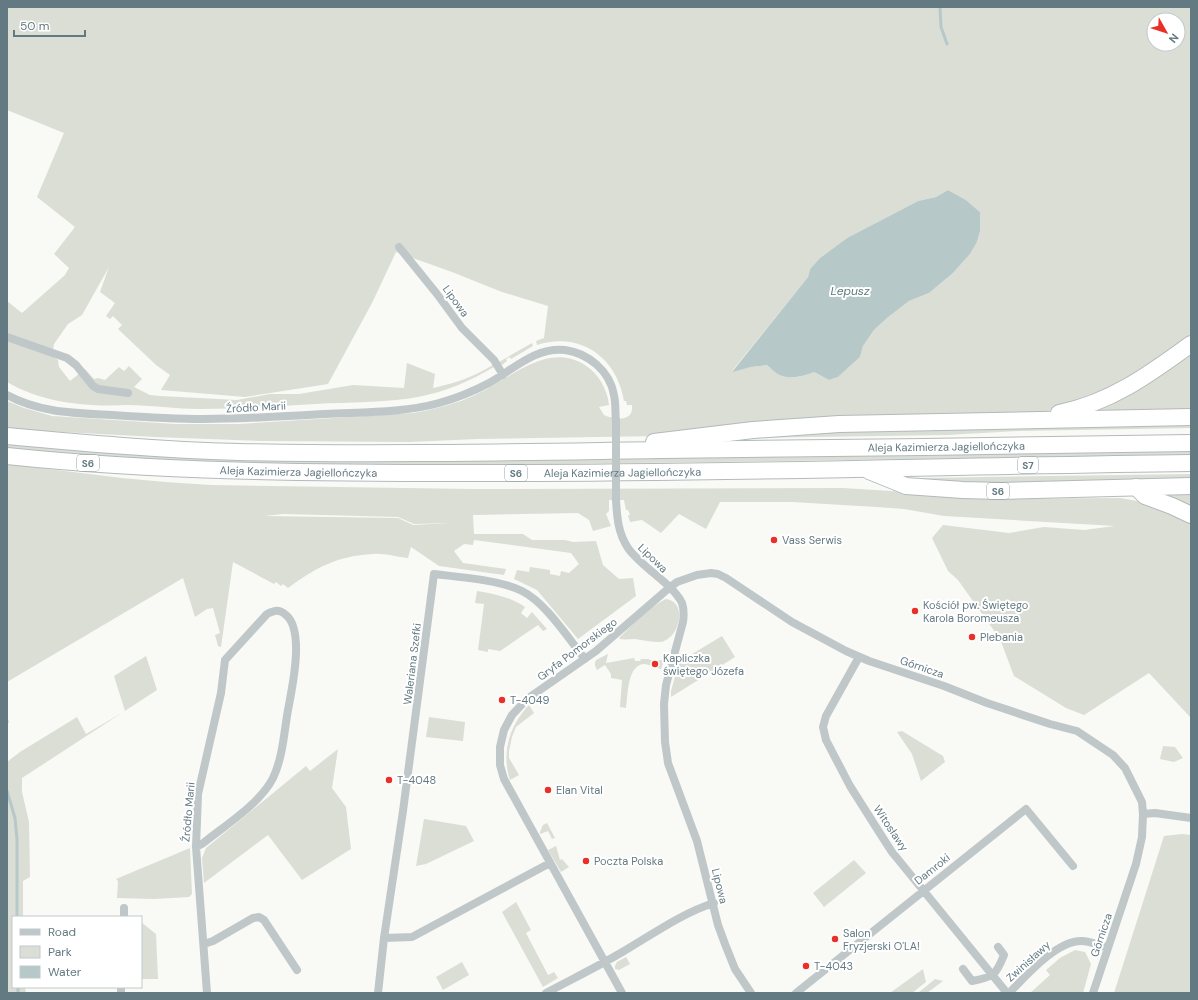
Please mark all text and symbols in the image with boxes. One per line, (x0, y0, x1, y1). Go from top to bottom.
scale bar (14, 12, 85, 38)
north arrow (1146, 12, 1186, 52)
text: 50 m (20, 18, 49, 34)
text: N (1166, 31, 1182, 46)
street label: Lipowa (440, 282, 472, 320)
water label: Lepusz (831, 283, 870, 299)
street label: Źródło Marii (226, 398, 286, 416)
street label: Aleja Kazimierza Jagiellończyka (868, 439, 1025, 455)
road number: S6 (77, 455, 99, 471)
road number: S7 (1018, 457, 1038, 473)
street label: Aleja Kazimierza Jagiellończyka (220, 463, 377, 480)
road number: S6 (505, 465, 527, 481)
street label: Aleja Kazimierza Jagiellończyka (544, 465, 701, 480)
road number: S6 (987, 483, 1009, 499)
place label: Vass Serwis (782, 533, 842, 547)
marker: Vass Serwis (769, 535, 779, 545)
street label: Lipowa (635, 541, 671, 575)
place label: Kościół pw. Świętego Karola Boromeusza (923, 598, 1028, 625)
marker: Kościół pw. Świętego Karola Boromeusza (910, 606, 920, 616)
street label: Gryfa Pomorskiego (534, 614, 620, 684)
street label: Waleriana Szefki (400, 622, 424, 706)
place label: Plebania (980, 630, 1023, 644)
marker: Plebania (967, 632, 977, 642)
place label: Kapliczka świętego Józefa (663, 651, 744, 678)
street label: Górnicza (898, 653, 946, 681)
marker: Kapliczka świętego Józefa (650, 659, 660, 669)
place label: T-4049 (510, 693, 549, 707)
marker: T-4049 (497, 695, 507, 705)
place label: T-4048 (397, 773, 436, 787)
marker: T-4048 (384, 775, 394, 785)
street label: Źródło Marii (178, 781, 198, 843)
place label: Elan Vital (556, 783, 603, 797)
marker: Elan Vital (543, 785, 553, 795)
street label: Witosławy (870, 802, 912, 854)
street label: Damroki (911, 850, 953, 888)
place label: Poczta Polska (594, 854, 663, 868)
marker: Poczta Polska (581, 856, 591, 866)
street label: Lipowa (709, 867, 731, 905)
street label: Górnicza (1087, 911, 1115, 959)
legend (12, 916, 142, 988)
text: Road (48, 924, 76, 940)
place label: Salon Fryzjerski O'LA! (843, 926, 920, 953)
marker: Salon Fryzjerski O'LA! (830, 934, 840, 944)
street label: Zwinisławy (1003, 938, 1053, 984)
text: Park (48, 944, 72, 960)
place label: T-4043 (814, 959, 853, 973)
marker: T-4043 (801, 961, 811, 971)
text: Water (48, 964, 82, 980)

